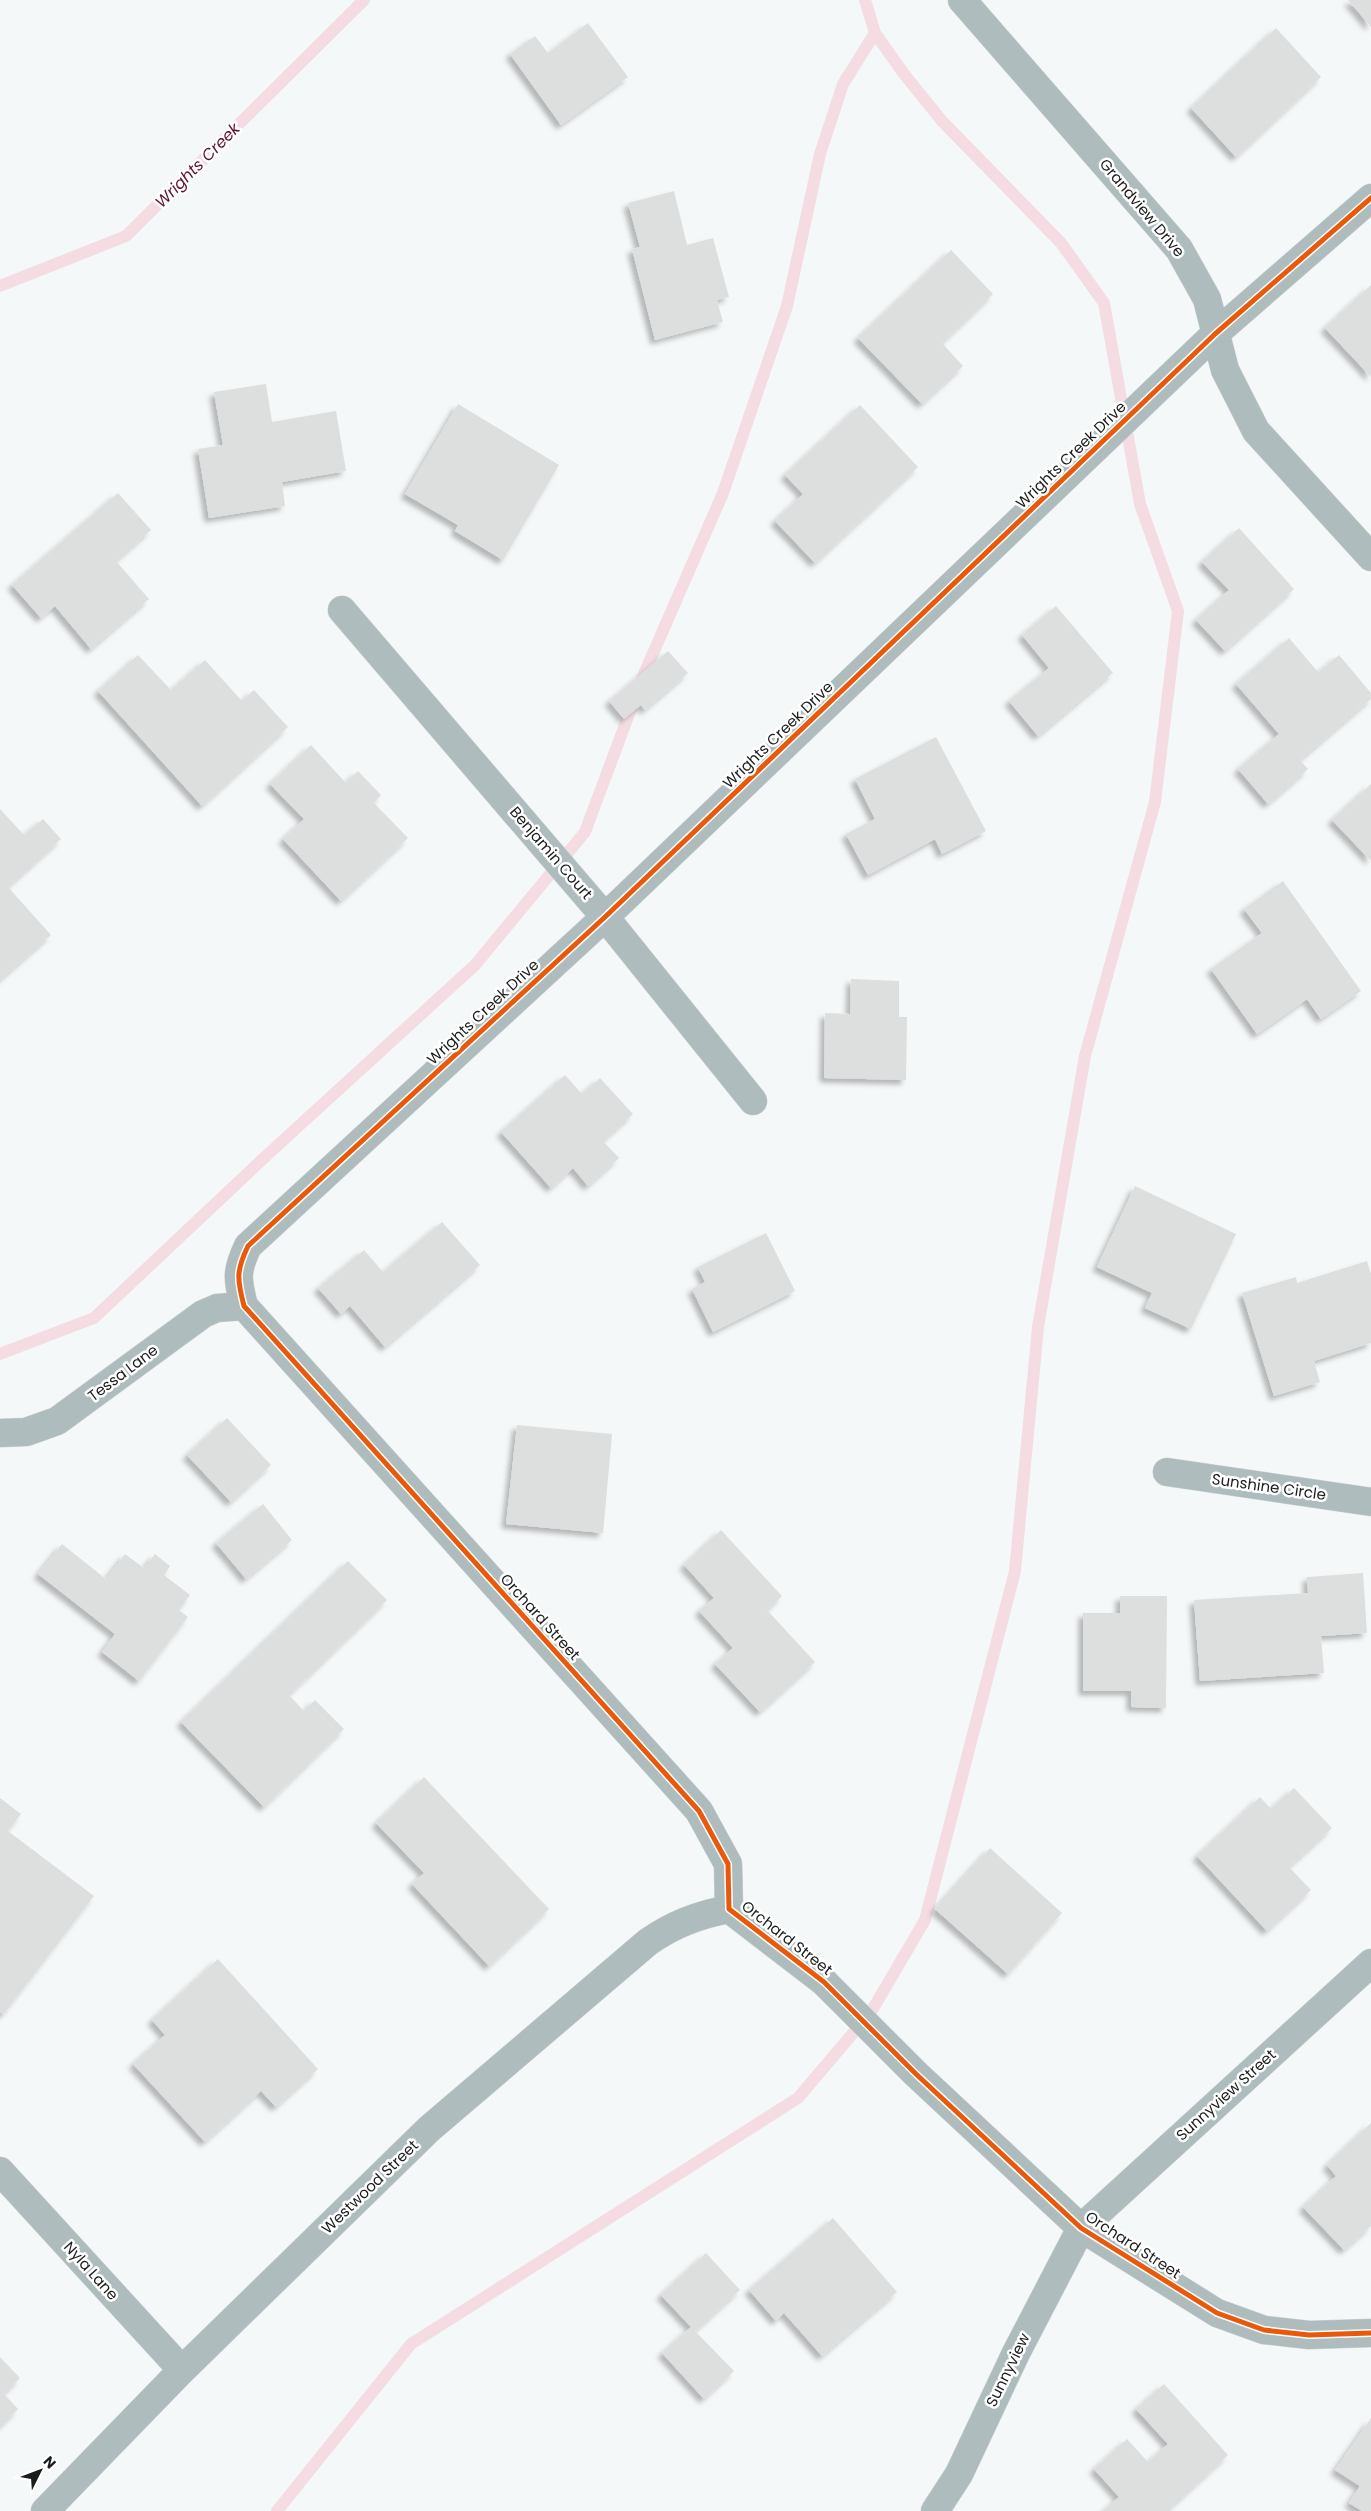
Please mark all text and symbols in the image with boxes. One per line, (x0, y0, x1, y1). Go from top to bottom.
water label: Wrights Creek (150, 117, 246, 213)
street label: Grandview Drive (1095, 154, 1190, 261)
street label: Wrights Creek Drive (1011, 396, 1130, 513)
street label: Wrights Creek Drive (718, 676, 837, 793)
street label: Benjamin Court (505, 802, 598, 904)
street label: Wrights Creek Drive (422, 954, 543, 1069)
street label: Tessa Lane (83, 1339, 162, 1406)
street label: Sunshine Circle (1211, 1468, 1327, 1505)
street label: Orchard Street (496, 1569, 585, 1665)
street label: Orchard Street (738, 1895, 837, 1980)
street label: Sunnyview Street (1171, 2044, 1280, 2145)
street label: Westwood Street (317, 2135, 423, 2238)
street label: Orchard Street (1081, 2206, 1185, 2283)
street label: Nyla Lane (59, 2237, 123, 2305)
street label: Sunnyview (981, 2329, 1035, 2410)
north arrow (15, 2446, 65, 2496)
text: N (39, 2452, 61, 2473)

